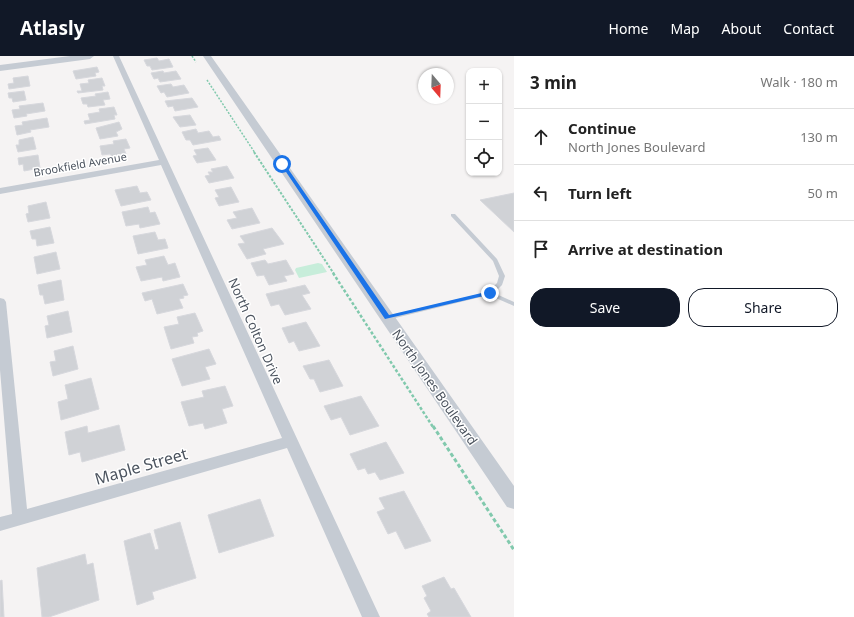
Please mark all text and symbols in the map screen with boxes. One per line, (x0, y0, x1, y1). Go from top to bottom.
text: Atlasly (20, 15, 85, 41)
text: Home (609, 19, 648, 38)
text: Map (670, 19, 700, 38)
text: About (722, 19, 761, 38)
text: Contact (783, 19, 834, 38)
north arrow (418, 68, 454, 104)
map controls (466, 68, 502, 176)
button: + (466, 68, 502, 104)
text: 3 min (530, 71, 577, 94)
text: Walk · 180 m (760, 73, 838, 91)
button: − (466, 104, 502, 140)
text: Continue (568, 118, 636, 138)
icon: ahead (530, 126, 552, 148)
text: 130 m (800, 128, 838, 146)
text: North Jones Boulevard (568, 138, 705, 156)
button: locate (466, 140, 502, 176)
street label: Brookfield Avenue (32, 148, 128, 180)
route start (273, 155, 291, 173)
icon: left (530, 182, 552, 204)
text: Turn left (568, 183, 632, 203)
text: 50 m (808, 184, 838, 202)
icon: arrive (530, 238, 552, 260)
text: Arrive at destination (568, 239, 723, 259)
street label: North Colton Drive (224, 275, 288, 387)
route end (481, 284, 499, 302)
button: Save (530, 288, 680, 327)
button: Share (688, 288, 838, 327)
street label: North Jones Boulevard (388, 326, 482, 448)
street label: Maple Street (92, 442, 190, 490)

